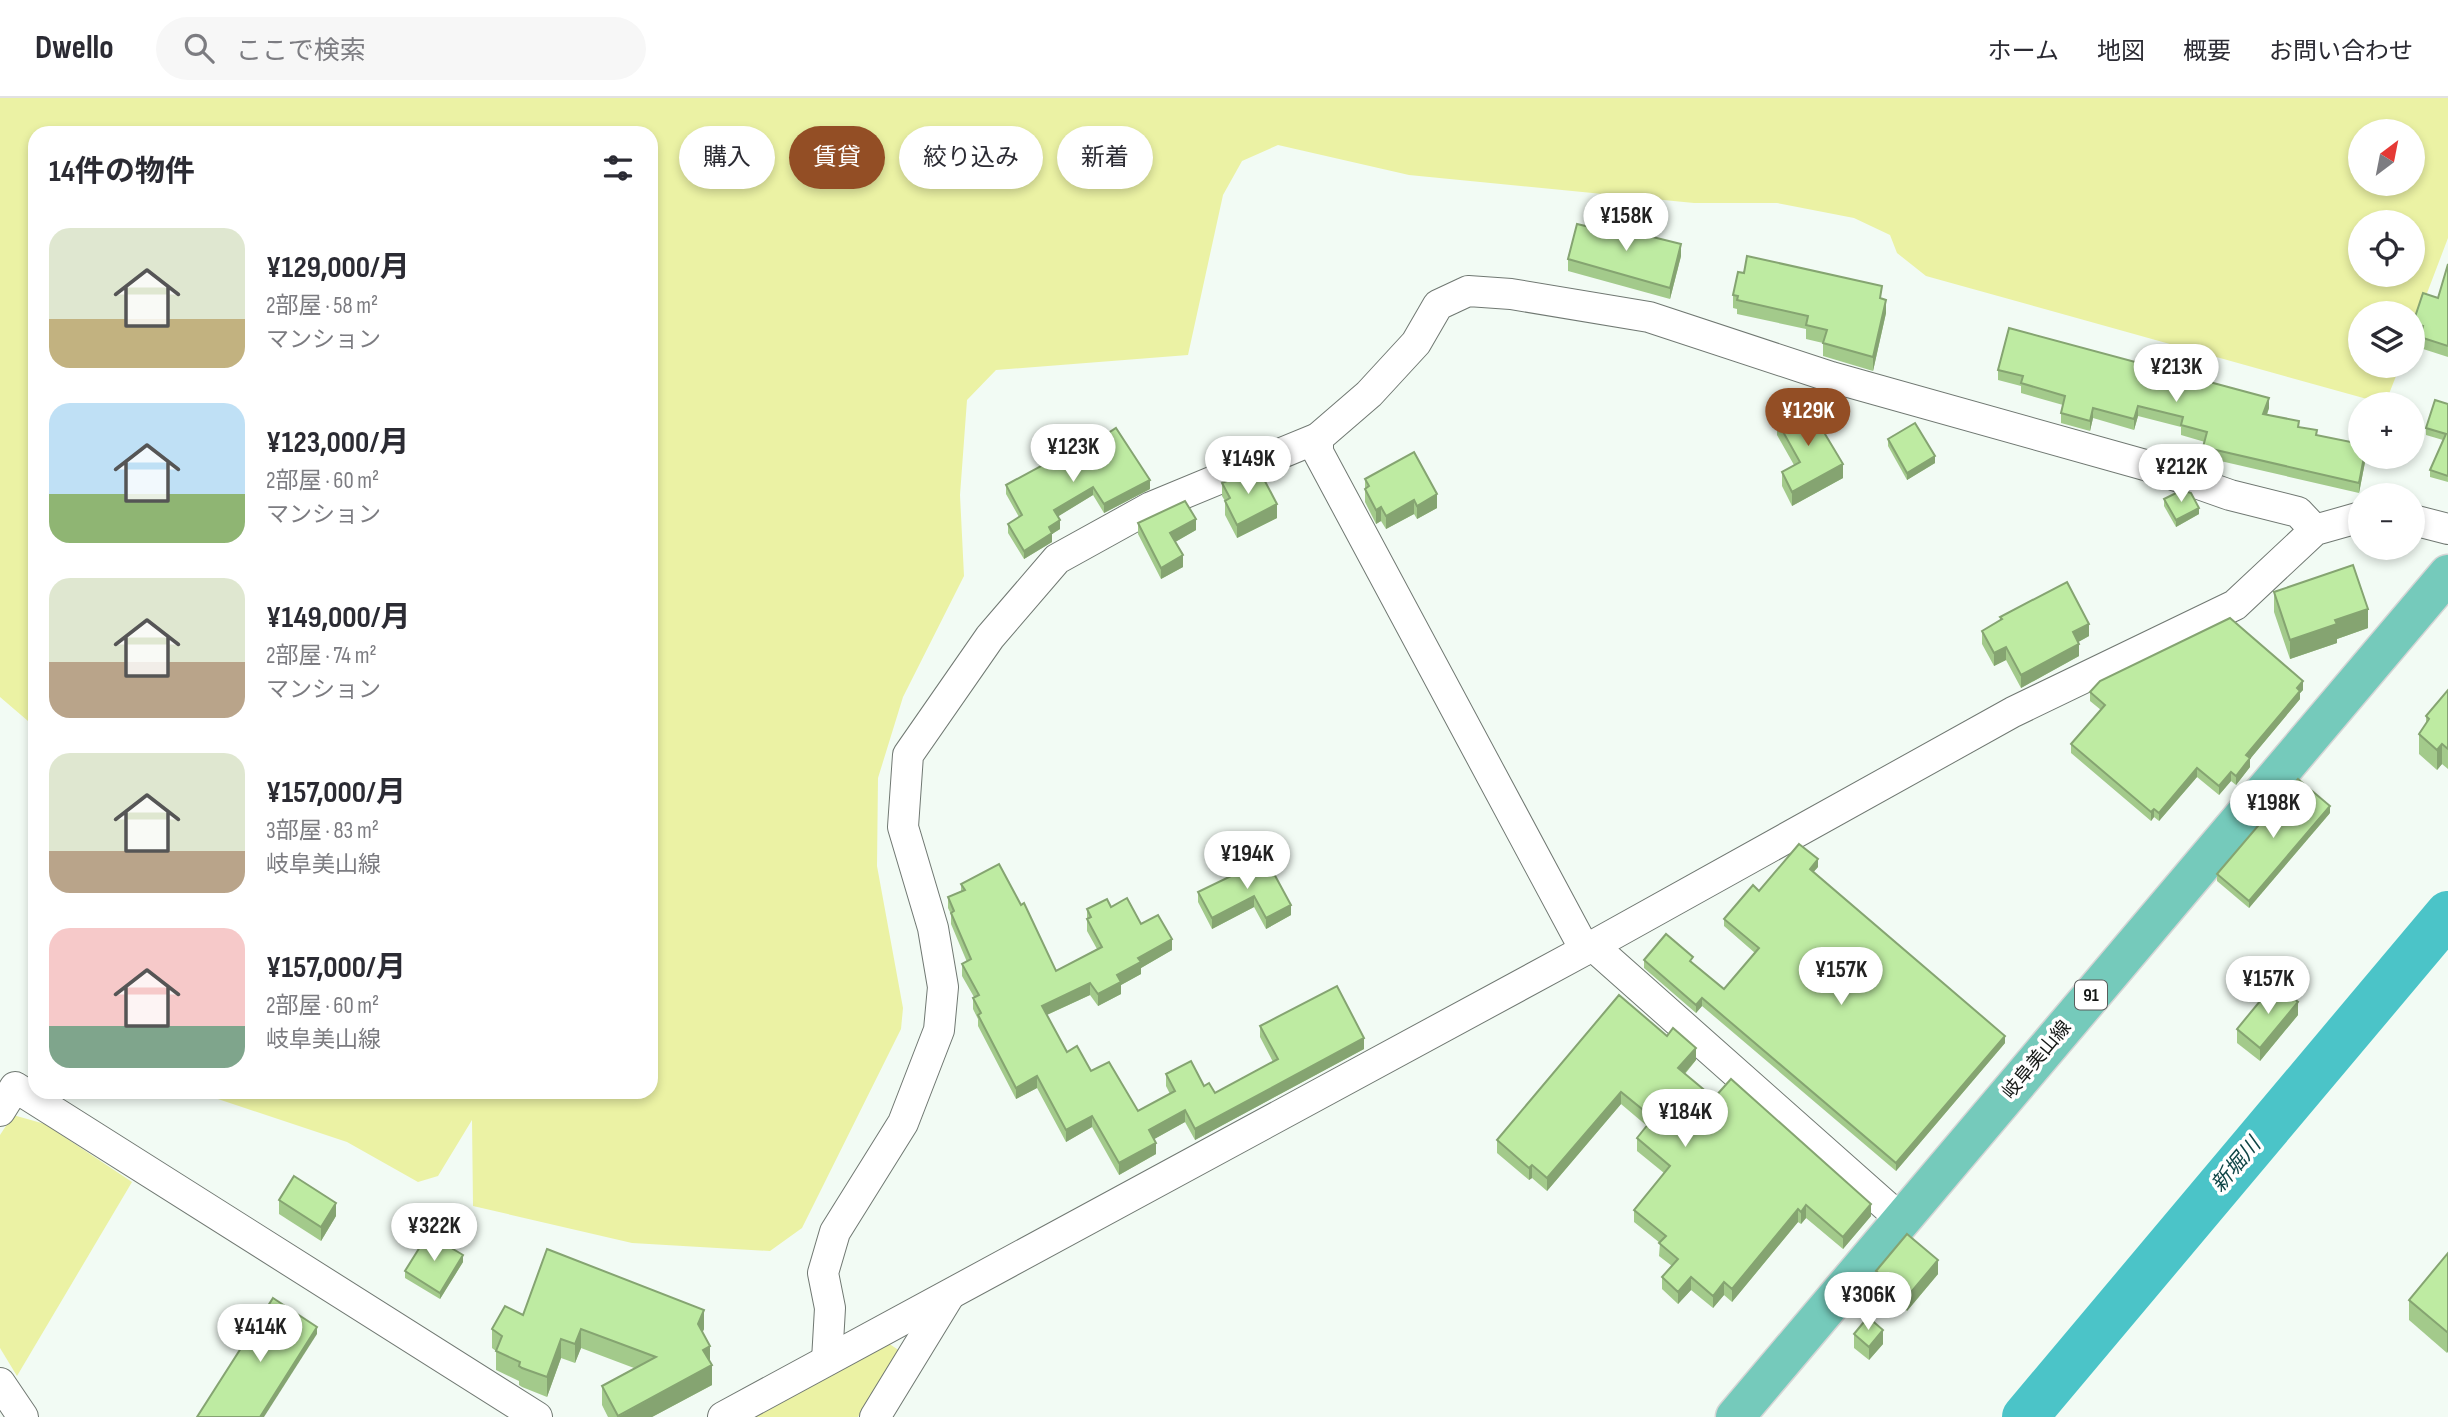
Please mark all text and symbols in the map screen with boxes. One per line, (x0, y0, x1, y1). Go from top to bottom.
search box (156, 17, 646, 80)
text: Dwello (35, 28, 114, 68)
icon: search (180, 29, 218, 67)
text: ここで検索 (236, 36, 366, 67)
text: ホーム (1988, 37, 2059, 66)
text: 地図 (2097, 37, 2145, 66)
text: 概要 (2183, 37, 2231, 66)
text: お問い合わせ (2269, 37, 2413, 66)
north arrow (2348, 119, 2426, 196)
map controls (2348, 119, 2425, 560)
chip: 購入 (679, 126, 775, 189)
chip: 賃貸 (789, 126, 885, 189)
chip: 絞り込み (899, 126, 1043, 189)
chip: 新着 (1057, 126, 1153, 189)
icon: filters (599, 149, 637, 187)
text: 14件の物件 (49, 154, 195, 190)
pin: ¥158K (1577, 194, 1675, 253)
text: ¥158K (1599, 202, 1653, 230)
button: locate (2348, 210, 2425, 287)
text: ¥129,000/月 (266, 250, 410, 286)
icon: home (105, 256, 189, 340)
text: 2部屋 · 58 m² (266, 292, 378, 320)
button: layers (2348, 301, 2425, 378)
text: マンション (266, 326, 381, 354)
pin: ¥213K (2127, 344, 2225, 404)
text: ¥213K (2150, 353, 2202, 381)
pin: ¥129K (1759, 388, 1857, 448)
button: + (2348, 392, 2425, 469)
text: ¥129K (1781, 397, 1835, 425)
pin: ¥123K (1024, 424, 1122, 484)
text: ¥123,000/月 (266, 425, 409, 461)
icon: home (105, 431, 189, 515)
text: ¥123K (1047, 433, 1099, 461)
pin: ¥149K (1199, 436, 1297, 496)
pin: ¥212K (2132, 444, 2230, 504)
text: ¥149K (1221, 445, 1275, 473)
text: ¥212K (2155, 453, 2207, 481)
text: 2部屋 · 60 m² (266, 467, 379, 495)
button: − (2348, 483, 2425, 560)
text: マンション (266, 501, 381, 529)
text: ¥149,000/月 (266, 600, 411, 636)
icon: home (105, 606, 189, 690)
text: 2部屋 · 74 m² (266, 642, 377, 670)
text: マンション (266, 676, 381, 704)
text: ¥157,000/月 (266, 775, 406, 811)
pin: ¥198K (2224, 780, 2322, 840)
icon: home (105, 781, 189, 865)
text: ¥198K (2246, 789, 2300, 817)
text: 3部屋 · 83 m² (266, 817, 379, 845)
pin: ¥194K (1198, 832, 1296, 891)
text: ¥194K (1220, 840, 1274, 868)
text: 岐阜美山線 (266, 851, 381, 879)
pin: ¥157K (1792, 948, 1890, 1007)
text: ¥157,000/月 (266, 950, 406, 986)
icon: home (105, 956, 189, 1040)
text: ¥157K (1815, 956, 1867, 984)
pin: ¥157K (2219, 956, 2317, 1016)
text: ¥157K (2242, 965, 2294, 993)
road number: 91 (2075, 980, 2107, 1010)
text: 2部屋 · 60 m² (266, 992, 379, 1020)
street label: 岐阜美山線 (1998, 1016, 2076, 1104)
text: 岐阜美山線 (266, 1026, 381, 1054)
pin: ¥184K (1636, 1090, 1734, 1149)
text: ¥184K (1658, 1098, 1712, 1126)
water label: 新堀川 (2206, 1131, 2267, 1197)
pin: ¥322K (385, 1204, 483, 1263)
text: ¥322K (407, 1212, 461, 1240)
pin: ¥306K (1819, 1272, 1917, 1332)
text: ¥306K (1840, 1281, 1896, 1309)
pin: ¥414K (211, 1304, 309, 1364)
text: ¥414K (233, 1313, 287, 1341)

